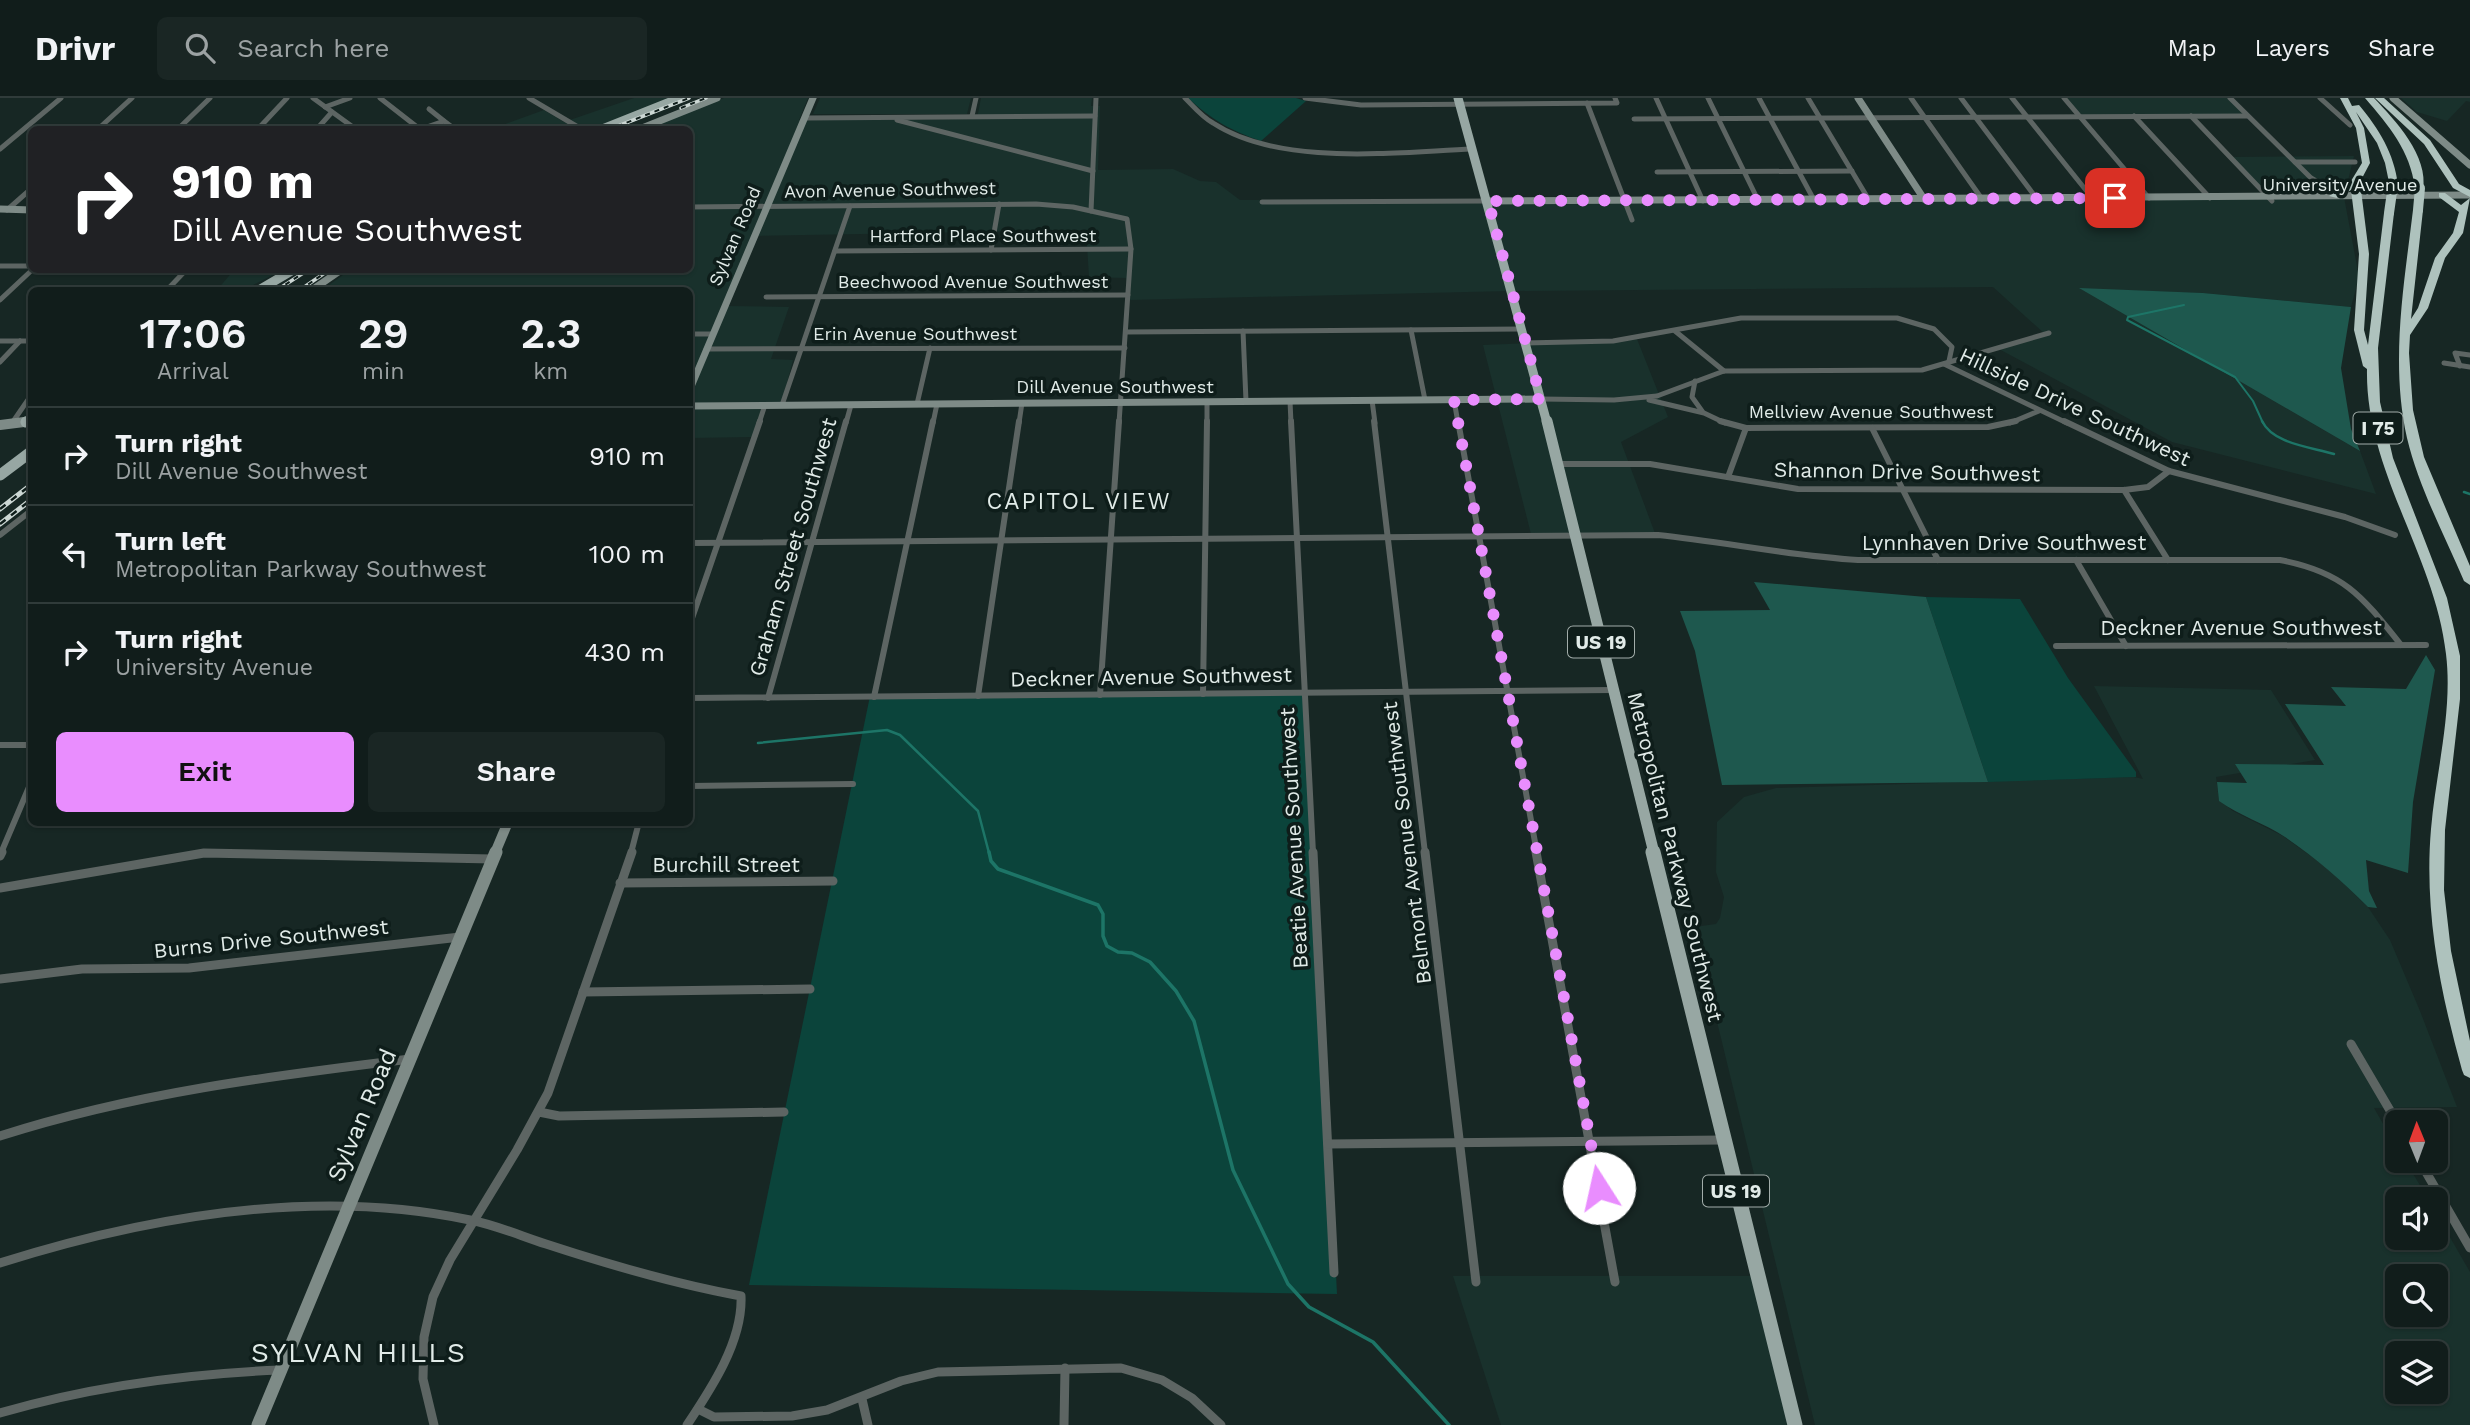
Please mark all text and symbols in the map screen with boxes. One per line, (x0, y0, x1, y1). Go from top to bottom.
search box (157, 17, 647, 80)
text: Drivr (35, 29, 115, 68)
icon: search (181, 29, 219, 67)
text: Search here (237, 33, 390, 63)
text: Map (2168, 34, 2216, 62)
text: Layers (2254, 34, 2330, 62)
text: Share (2368, 34, 2435, 62)
text: 910 m (171, 152, 314, 210)
icon: right (56, 154, 147, 245)
pin (2085, 168, 2145, 228)
street label: University Avenue (2262, 174, 2418, 195)
street label: Avon Avenue Southwest (784, 177, 997, 202)
icon: arrive (2096, 179, 2134, 217)
street label: Sylvan Road (704, 183, 765, 289)
text: Dill Avenue Southwest (171, 211, 522, 249)
street label: Hartford Place Southwest (870, 225, 1097, 246)
street label: Beechwood Avenue Southwest (838, 271, 1109, 292)
text: 17:06 (140, 309, 246, 358)
text: 29 (358, 309, 409, 358)
text: 2.3 (520, 309, 582, 358)
street label: Erin Avenue Southwest (813, 323, 1018, 344)
street label: Hillside Drive Southwest (1956, 342, 2195, 471)
text: Arrival (157, 358, 229, 385)
text: min (362, 358, 404, 385)
text: km (533, 358, 568, 385)
street label: Dill Avenue Southwest (1016, 376, 1214, 397)
street label: Mellview Avenue Southwest (1749, 401, 1994, 422)
road number: I 75 (2354, 412, 2402, 444)
street label: Graham Street Southwest (744, 415, 841, 679)
text: Turn right (115, 428, 242, 458)
icon: right (56, 437, 94, 475)
text: 910 m (589, 441, 665, 471)
street label: Shannon Drive Southwest (1774, 457, 2041, 486)
text: Dill Avenue Southwest (115, 458, 367, 485)
district label: CAPITOL VIEW (986, 488, 1172, 515)
text: Turn left (115, 526, 226, 556)
street label: Lynnhaven Drive Southwest (1862, 530, 2146, 555)
icon: left (56, 535, 94, 573)
text: 100 m (589, 539, 665, 569)
text: Metropolitan Parkway Southwest (115, 556, 486, 583)
street label: Deckner Avenue Southwest (2100, 615, 2382, 640)
text: Turn right (115, 624, 242, 654)
road number: US 19 (1568, 626, 1634, 657)
icon: right (56, 633, 94, 671)
text: 430 m (584, 637, 665, 667)
text: University Avenue (115, 654, 313, 681)
street label: Deckner Avenue Southwest (1010, 662, 1292, 691)
street label: Metropolitan Parkway Southwest (1622, 689, 1729, 1025)
street label: Belmont Avenue Southwest (1377, 700, 1436, 986)
street label: Beatie Avenue Southwest (1274, 707, 1313, 969)
button: Exit (56, 732, 354, 812)
button: Share (368, 732, 665, 812)
street label: Burchill Street (652, 852, 800, 877)
street label: Burns Drive Southwest (152, 914, 390, 963)
street label: Sylvan Road (321, 1044, 403, 1186)
north arrow (2385, 1110, 2448, 1172)
map controls (2385, 1110, 2448, 1404)
position arrow (1562, 1151, 1636, 1225)
road number: US 19 (1703, 1176, 1769, 1206)
button: sound (2385, 1187, 2448, 1250)
button: search (2385, 1264, 2448, 1327)
district label: SYLVAN HILLS (251, 1336, 467, 1369)
button: layers (2385, 1341, 2448, 1404)

